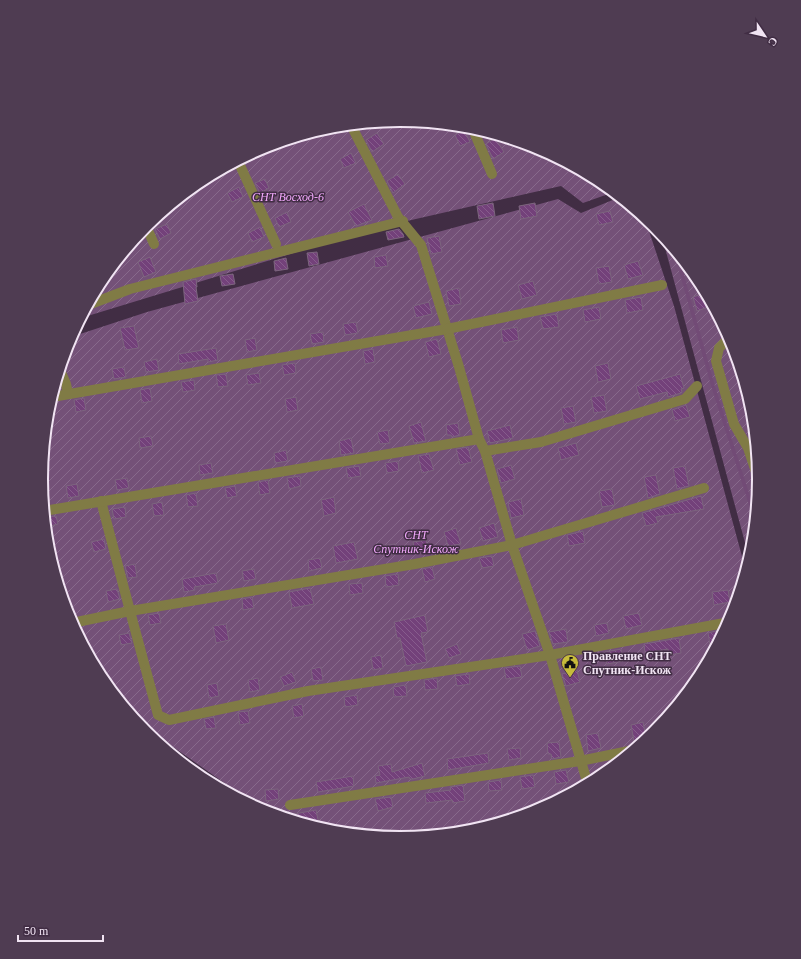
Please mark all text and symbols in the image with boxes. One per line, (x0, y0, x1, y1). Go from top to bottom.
north arrow (745, 16, 785, 56)
text: С (766, 35, 780, 48)
park label: СНТ Восход-6 (252, 190, 324, 204)
park label: СНТ Спутник-Искож (373, 528, 459, 556)
place label: Правление СНТ Спутник-Искож (583, 649, 672, 677)
public building icon: Правление СНТ Спутник-Искож (560, 653, 580, 678)
scale bar (18, 917, 103, 943)
text: 50 m (24, 924, 49, 938)

